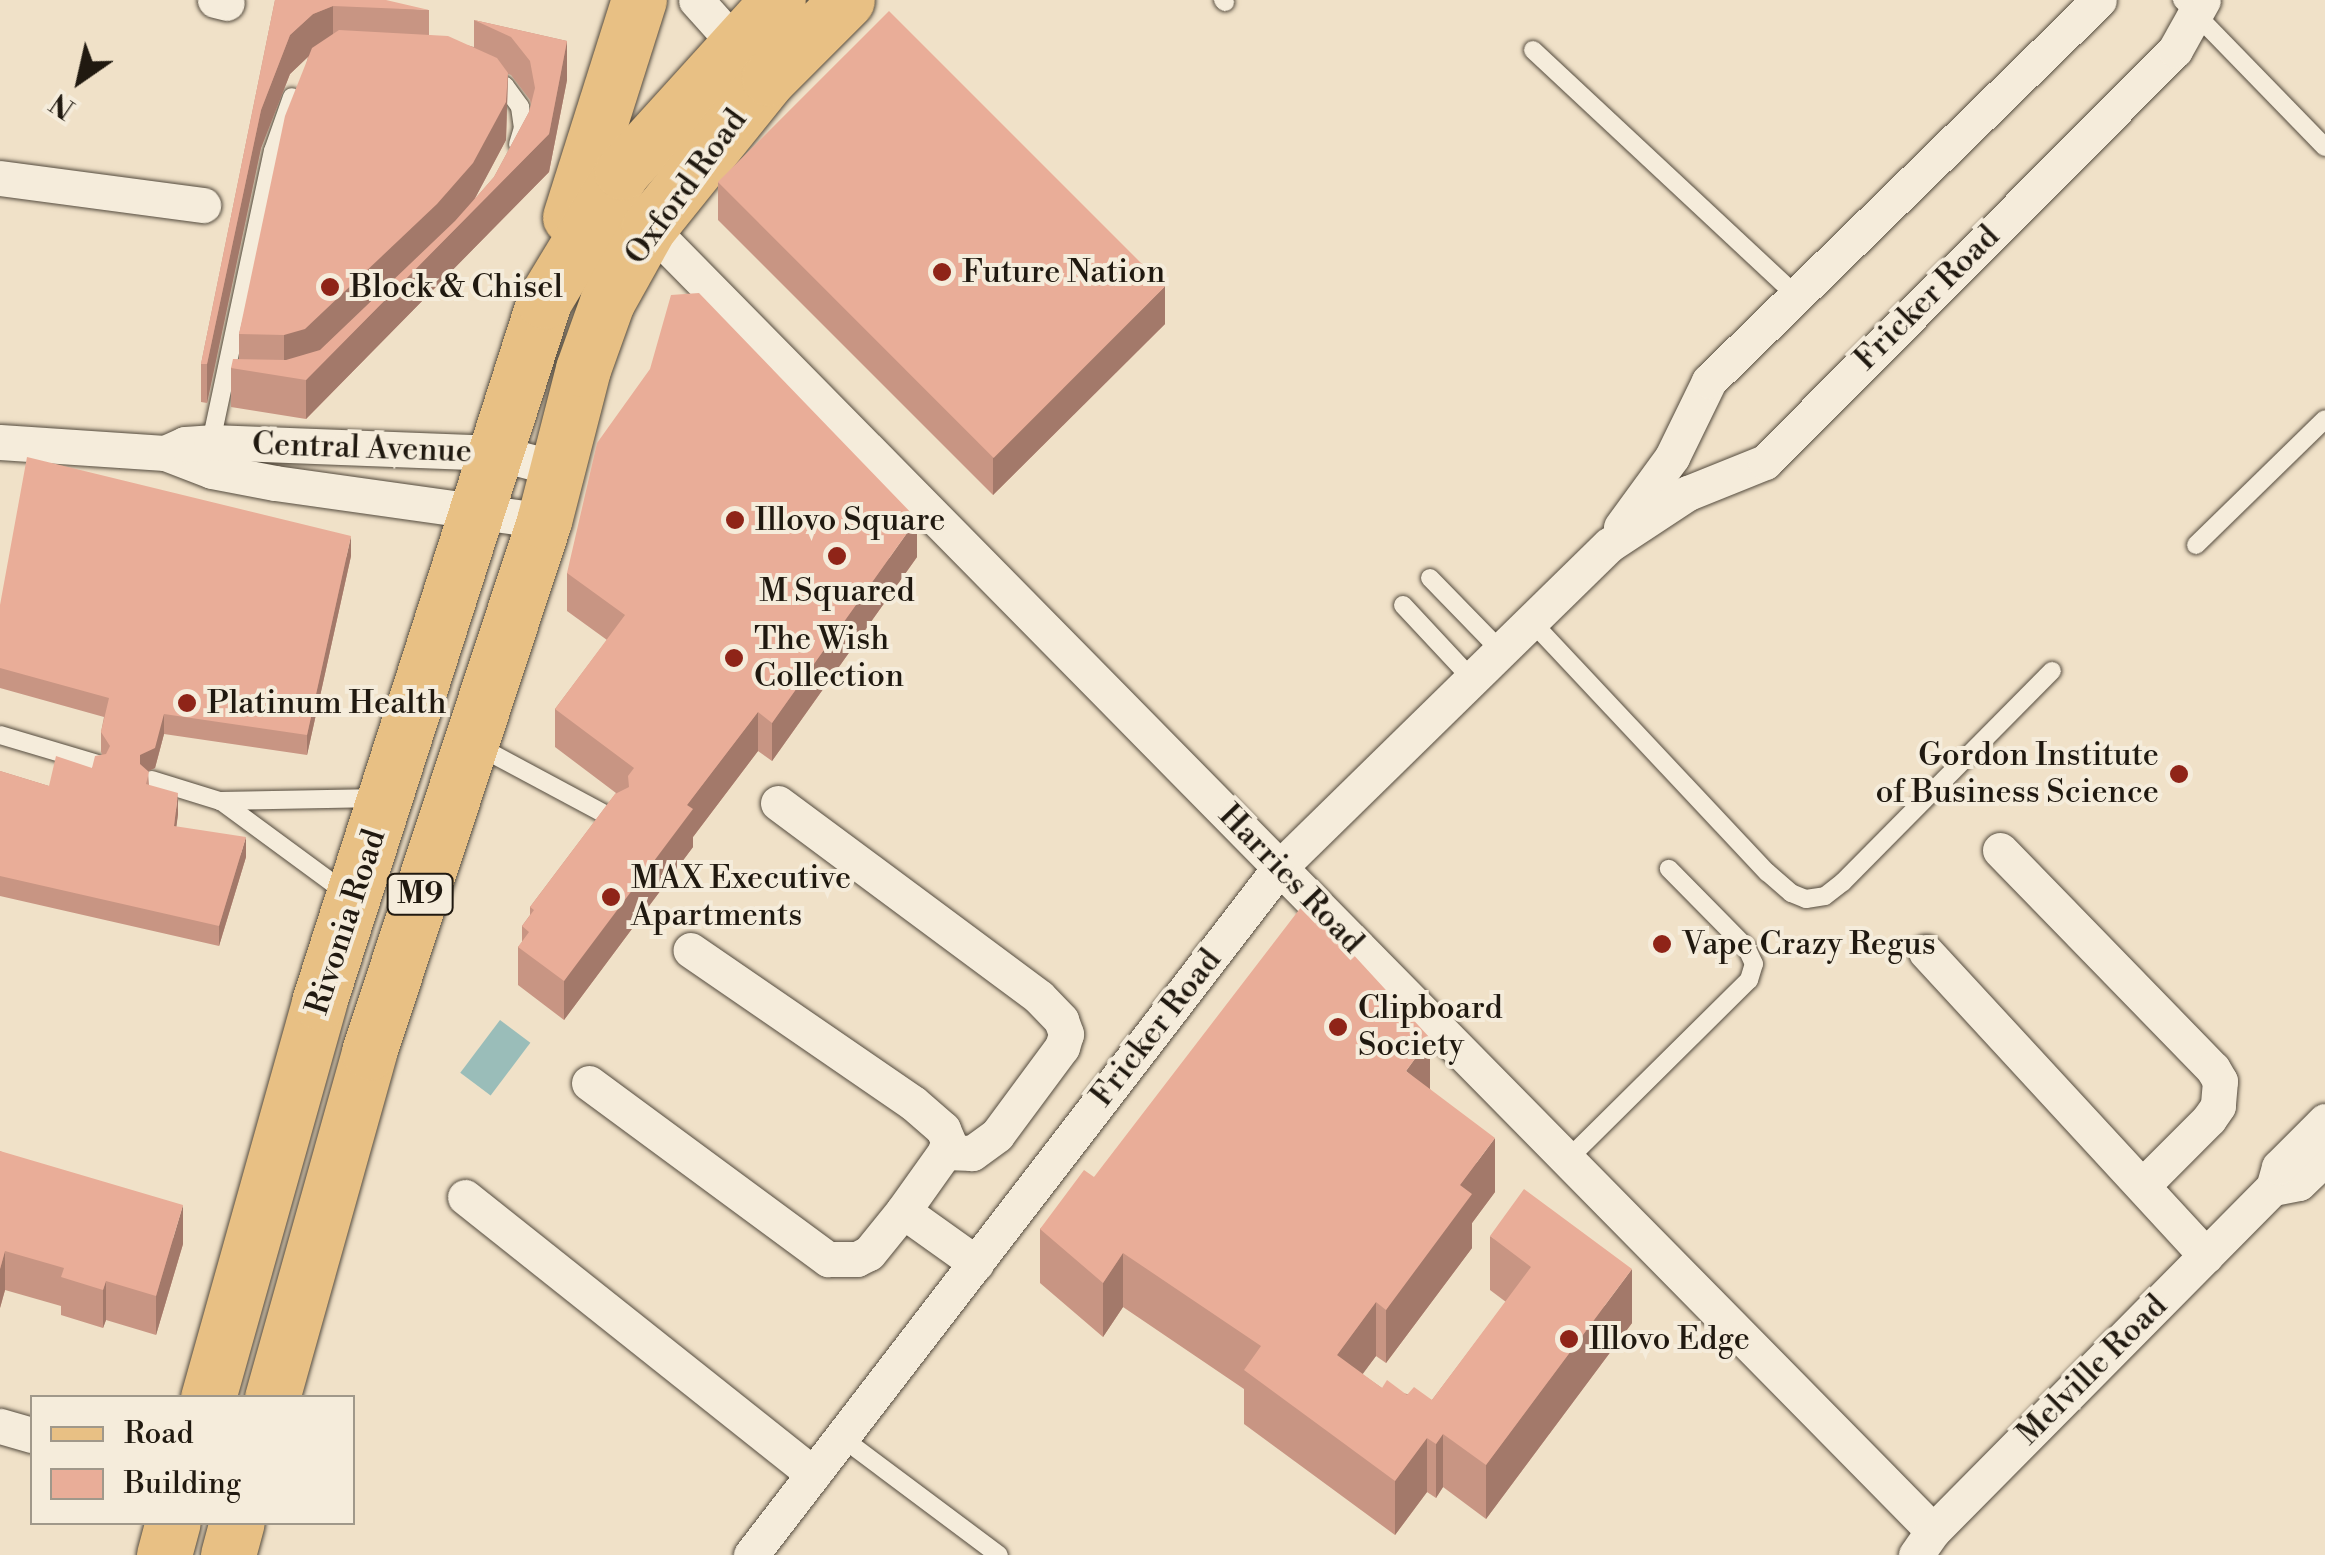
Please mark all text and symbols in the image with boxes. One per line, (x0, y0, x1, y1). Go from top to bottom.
north arrow (30, 30, 130, 130)
text: N (44, 85, 82, 126)
street label: Oxford Road (617, 102, 755, 272)
street label: Fricker Road (1847, 218, 2007, 378)
place label: Future Nation (962, 253, 1165, 291)
marker: Future Nation (931, 261, 953, 283)
place label: Block & Chisel (350, 268, 563, 306)
marker: Block & Chisel (319, 276, 341, 298)
street label: Central Avenue (251, 425, 473, 471)
place label: Illovo Square (755, 501, 945, 539)
marker: Illovo Square (724, 509, 746, 531)
marker: M Squared (826, 545, 848, 567)
place label: M Squared (759, 572, 915, 610)
place label: The Wish Collection (754, 621, 904, 696)
marker: The Wish Collection (723, 647, 745, 669)
place label: Platinum Health (207, 684, 447, 722)
marker: Platinum Health (176, 692, 198, 714)
place label: Gordon Institute of Business Science (1876, 737, 2159, 812)
marker: Gordon Institute of Business Science (2168, 763, 2190, 785)
street label: Harries Road (1210, 797, 1372, 961)
street label: Rivonia Road (298, 825, 394, 1019)
place label: MAX Executive Apartments (631, 860, 851, 935)
road number: M9 (385, 869, 455, 919)
marker: MAX Executive Apartments (600, 886, 622, 908)
place label: Vape Crazy Regus (1682, 925, 1936, 963)
marker: Vape Crazy Regus (1651, 933, 1673, 955)
street label: Fricker Road (1083, 942, 1229, 1114)
place label: Clipboard Society (1358, 990, 1503, 1065)
marker: Clipboard Society (1327, 1016, 1349, 1038)
street label: Melville Road (2009, 1287, 2175, 1453)
place label: Illovo Edge (1589, 1320, 1750, 1358)
marker: Illovo Edge (1558, 1328, 1580, 1350)
legend (30, 1395, 355, 1525)
text: Road (124, 1415, 194, 1453)
text: Building (124, 1465, 241, 1503)

